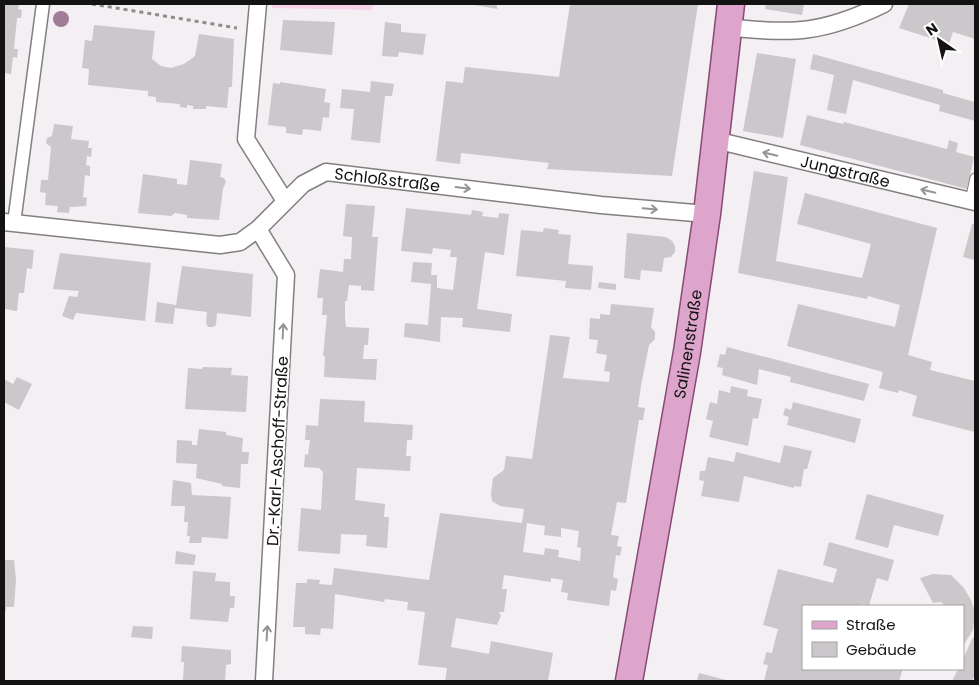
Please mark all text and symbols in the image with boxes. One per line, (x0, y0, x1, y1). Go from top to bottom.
north arrow (914, 15, 964, 65)
text: N (922, 18, 942, 40)
one-way arrow (762, 149, 778, 158)
street label: Jungstraße (798, 150, 893, 193)
street label: Schloßstraße (333, 162, 441, 198)
one-way arrow (455, 184, 471, 194)
one-way arrow (920, 186, 936, 195)
one-way arrow (641, 204, 657, 214)
street label: Salinenstraße (668, 288, 708, 401)
one-way arrow (279, 323, 288, 339)
street label: Dr.-Karl-Aschoff-Straße (261, 355, 294, 547)
legend (802, 605, 964, 670)
text: Straße (846, 614, 896, 635)
one-way arrow (262, 625, 271, 641)
text: Gebäude (846, 639, 916, 660)

